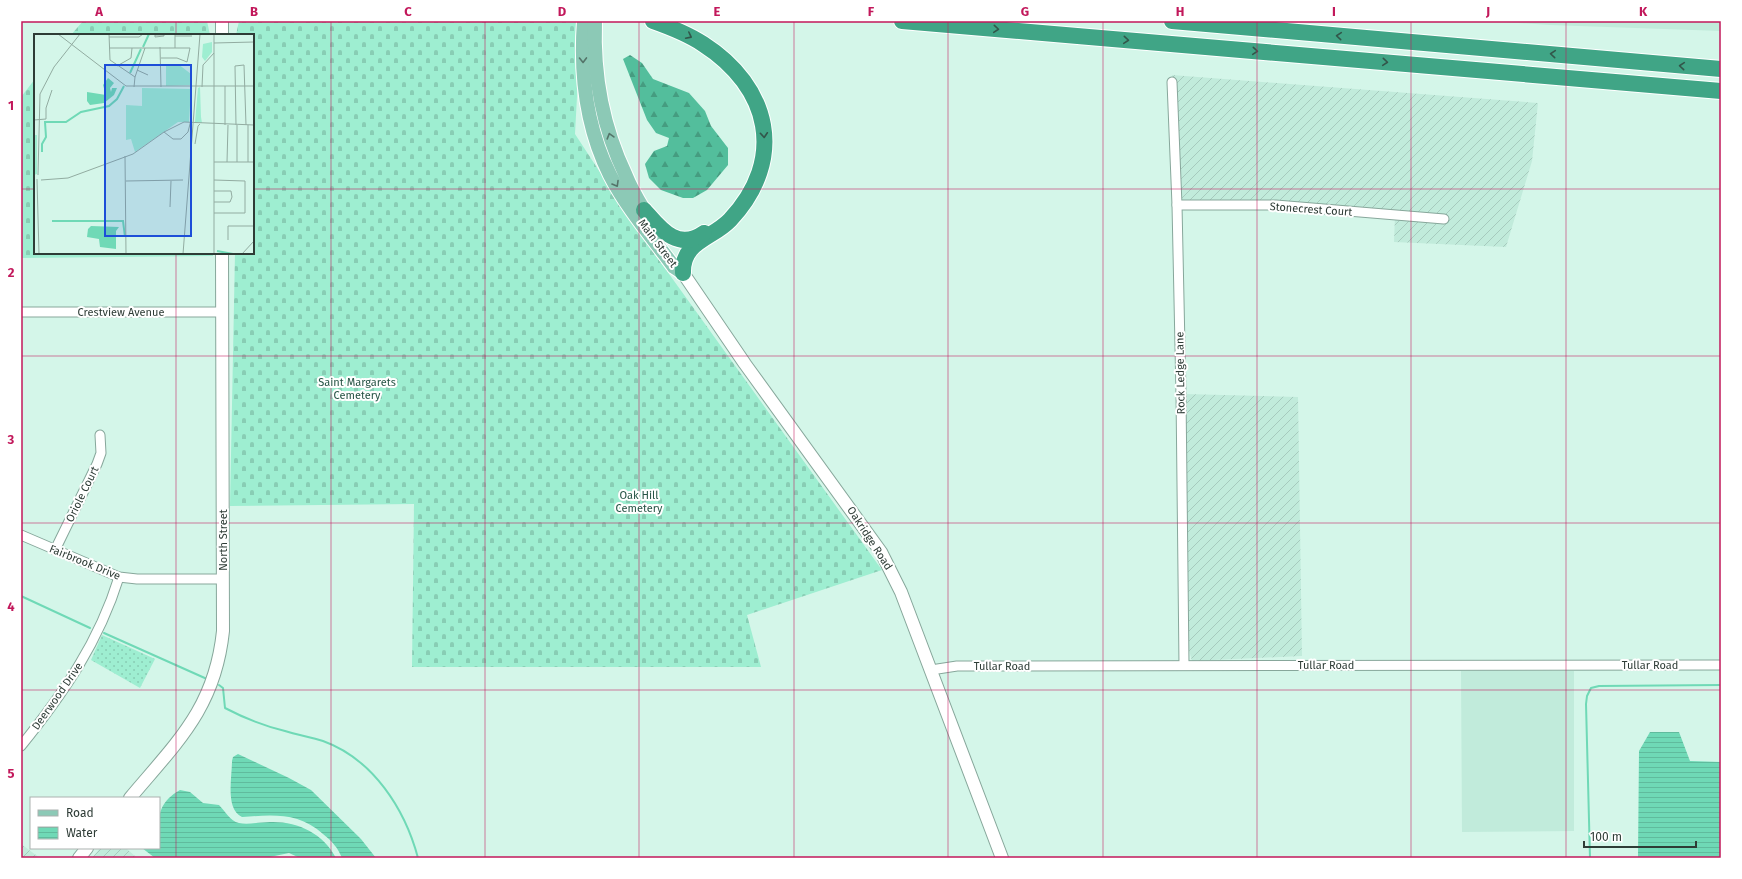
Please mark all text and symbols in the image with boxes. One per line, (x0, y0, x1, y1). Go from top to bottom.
text: A (94, 4, 103, 19)
text: B (250, 4, 258, 19)
text: C (404, 4, 412, 19)
text: D (558, 4, 567, 19)
text: E (714, 4, 721, 19)
text: F (868, 4, 875, 19)
text: G (1021, 4, 1029, 19)
text: H (1176, 4, 1184, 19)
text: I (1332, 4, 1336, 19)
text: J (1485, 4, 1490, 19)
text: K (1639, 4, 1648, 19)
one-way arrow (993, 24, 999, 33)
one-way arrow (685, 31, 692, 39)
one-way arrow (1336, 31, 1342, 40)
inset map (34, 34, 254, 254)
one-way arrow (1123, 35, 1129, 44)
one-way arrow (1252, 46, 1258, 55)
one-way arrow (1550, 50, 1556, 59)
one-way arrow (579, 57, 587, 63)
one-way arrow (1382, 57, 1388, 66)
one-way arrow (1679, 61, 1685, 70)
text: 1 (8, 98, 14, 113)
one-way arrow (760, 132, 769, 138)
one-way arrow (606, 133, 615, 140)
one-way arrow (611, 180, 618, 187)
street label: Stonecrest Court (1269, 200, 1353, 219)
street label: Main Street (635, 217, 680, 270)
text: 2 (8, 265, 15, 280)
street label: Crestview Avenue (78, 306, 164, 319)
street label: Rock Ledge Lane (1173, 332, 1188, 414)
park label: Saint Margarets Cemetery (318, 376, 396, 402)
text: 3 (7, 432, 15, 447)
street label: Oriole Court (63, 464, 102, 524)
park label: Oak Hill Cemetery (616, 489, 663, 515)
street label: Oakridge Road (844, 504, 895, 572)
street label: North Street (217, 509, 230, 571)
street label: Fairbrook Drive (47, 542, 122, 583)
text: 4 (7, 599, 15, 614)
street label: Tullar Road (1298, 659, 1354, 672)
street label: Tullar Road (1622, 659, 1678, 672)
street label: Deerwood Drive (29, 660, 85, 733)
street label: Tullar Road (974, 660, 1030, 673)
text: 5 (8, 766, 15, 781)
legend (30, 797, 160, 849)
text: Road (66, 806, 94, 820)
scale bar (1584, 823, 1696, 849)
text: Water (66, 826, 98, 840)
text: 100 m (1590, 830, 1622, 844)

